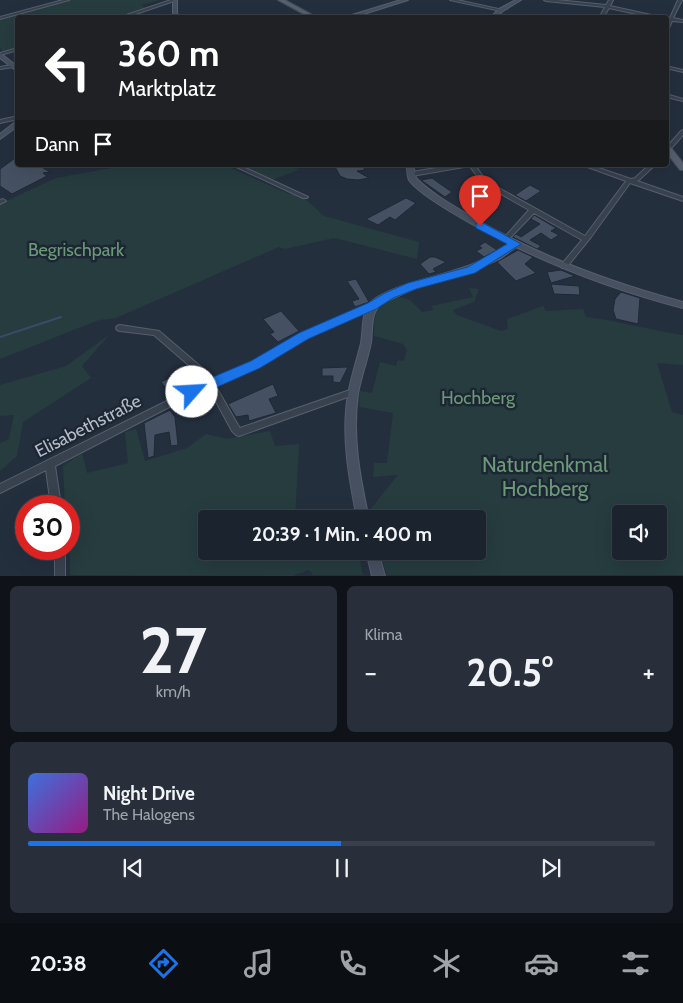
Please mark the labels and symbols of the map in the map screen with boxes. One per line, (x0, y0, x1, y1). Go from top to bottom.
pin (459, 175, 501, 226)
park label: Begrischpark (28, 239, 125, 261)
position arrow (165, 365, 217, 417)
park label: Hochberg (441, 387, 516, 409)
street label: Elisabethstraße (31, 390, 145, 462)
park label: Naturdenkmal Hochberg (482, 452, 608, 501)
speed limit sign: 30 (15, 495, 80, 560)

